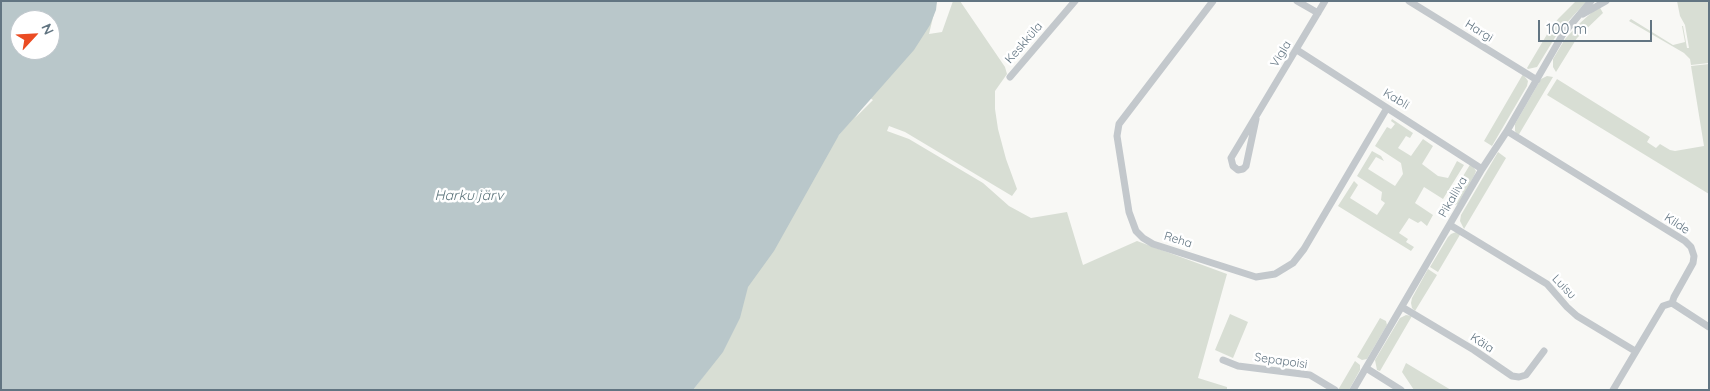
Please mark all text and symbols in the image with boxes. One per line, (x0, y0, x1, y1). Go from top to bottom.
north arrow (10, 10, 60, 60)
scale bar (1540, 10, 1654, 42)
street label: Hargi (1462, 17, 1496, 45)
street label: Keskküla (1002, 19, 1046, 67)
text: 100 m (1546, 19, 1587, 38)
text: N (37, 21, 58, 38)
street label: Vigla (1268, 38, 1294, 70)
street label: Kabli (1380, 86, 1412, 112)
street label: Pikaliiva (1436, 174, 1470, 220)
water label: Harku järv (435, 188, 503, 204)
street label: Kilde (1662, 211, 1692, 237)
street label: Reha (1162, 229, 1194, 251)
street label: Luisu (1549, 272, 1579, 302)
street label: Käia (1468, 330, 1496, 356)
street label: Sepapoisi (1254, 350, 1308, 372)

